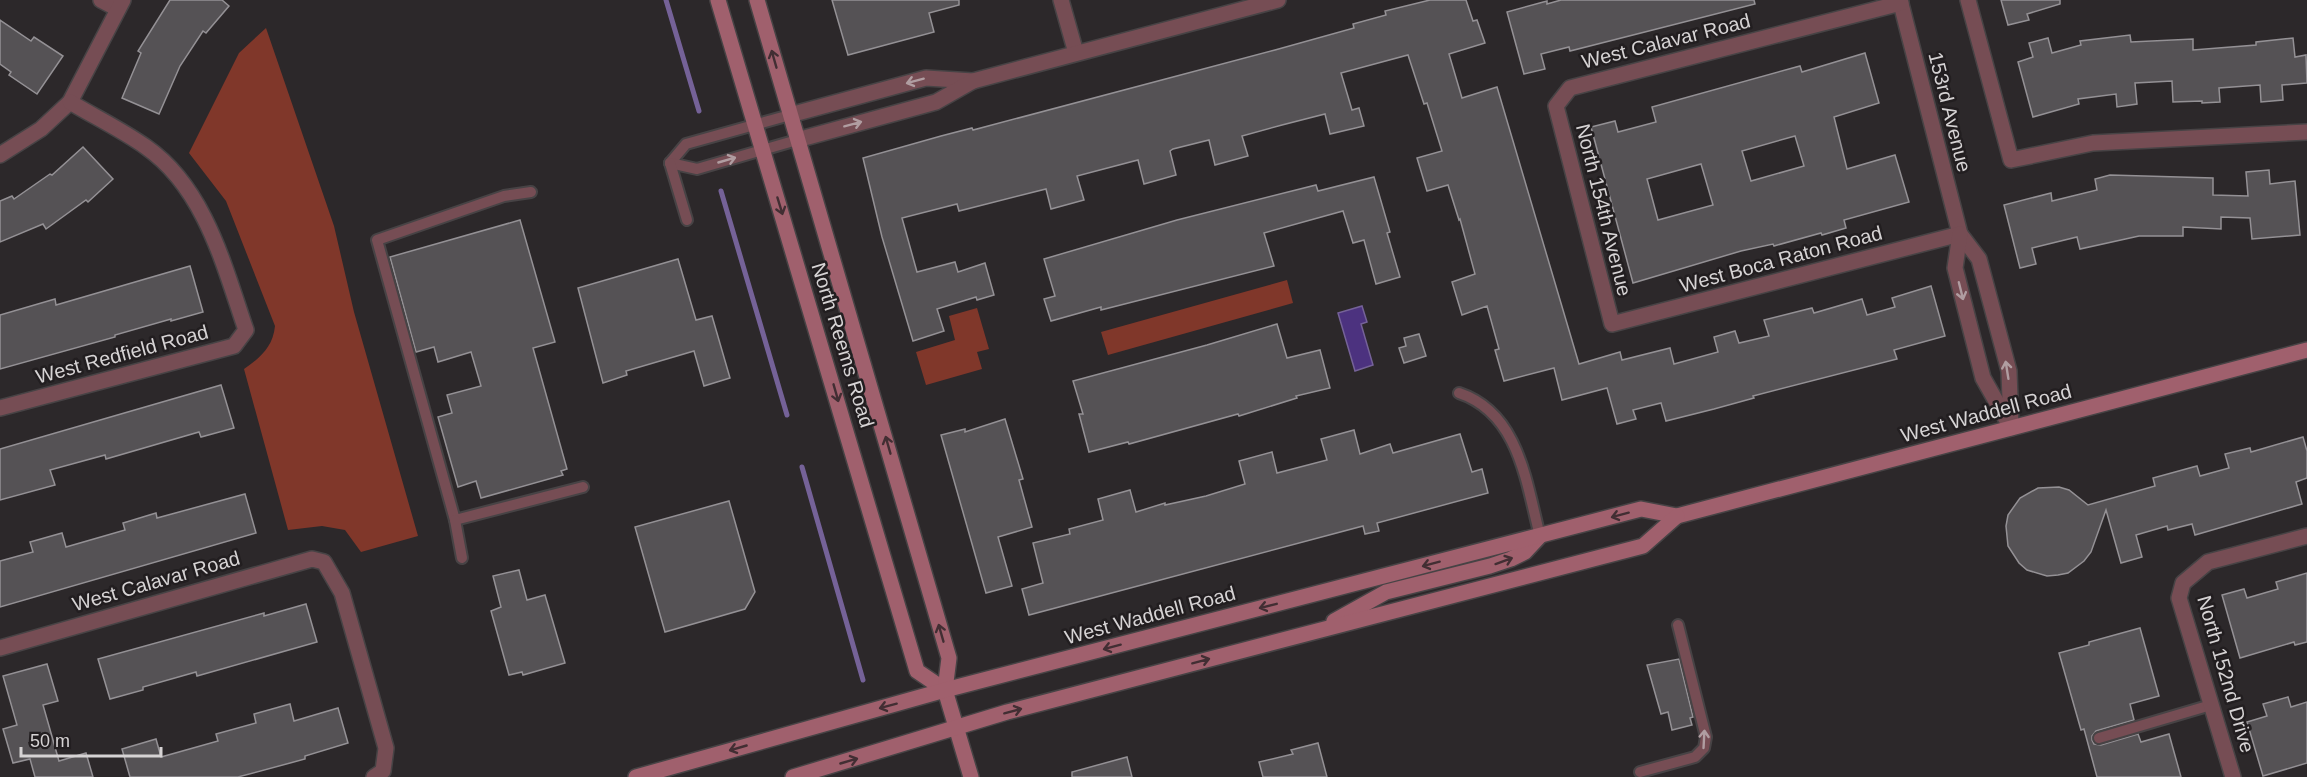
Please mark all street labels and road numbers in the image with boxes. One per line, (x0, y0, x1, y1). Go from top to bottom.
street label: West Calavar Road (1579, 9, 1753, 73)
street label: 153rd Avenue (1924, 50, 1976, 174)
street label: North 154th Avenue (1572, 122, 1636, 298)
street label: West Boca Raton Road (1677, 221, 1885, 297)
street label: North Reems Road (807, 260, 879, 430)
street label: West Redfield Road (33, 320, 211, 388)
street label: West Waddell Road (1898, 380, 2074, 446)
street label: West Calavar Road (70, 547, 242, 615)
street label: West Waddell Road (1062, 582, 1238, 648)
street label: North 152nd Drive (2193, 593, 2259, 755)

